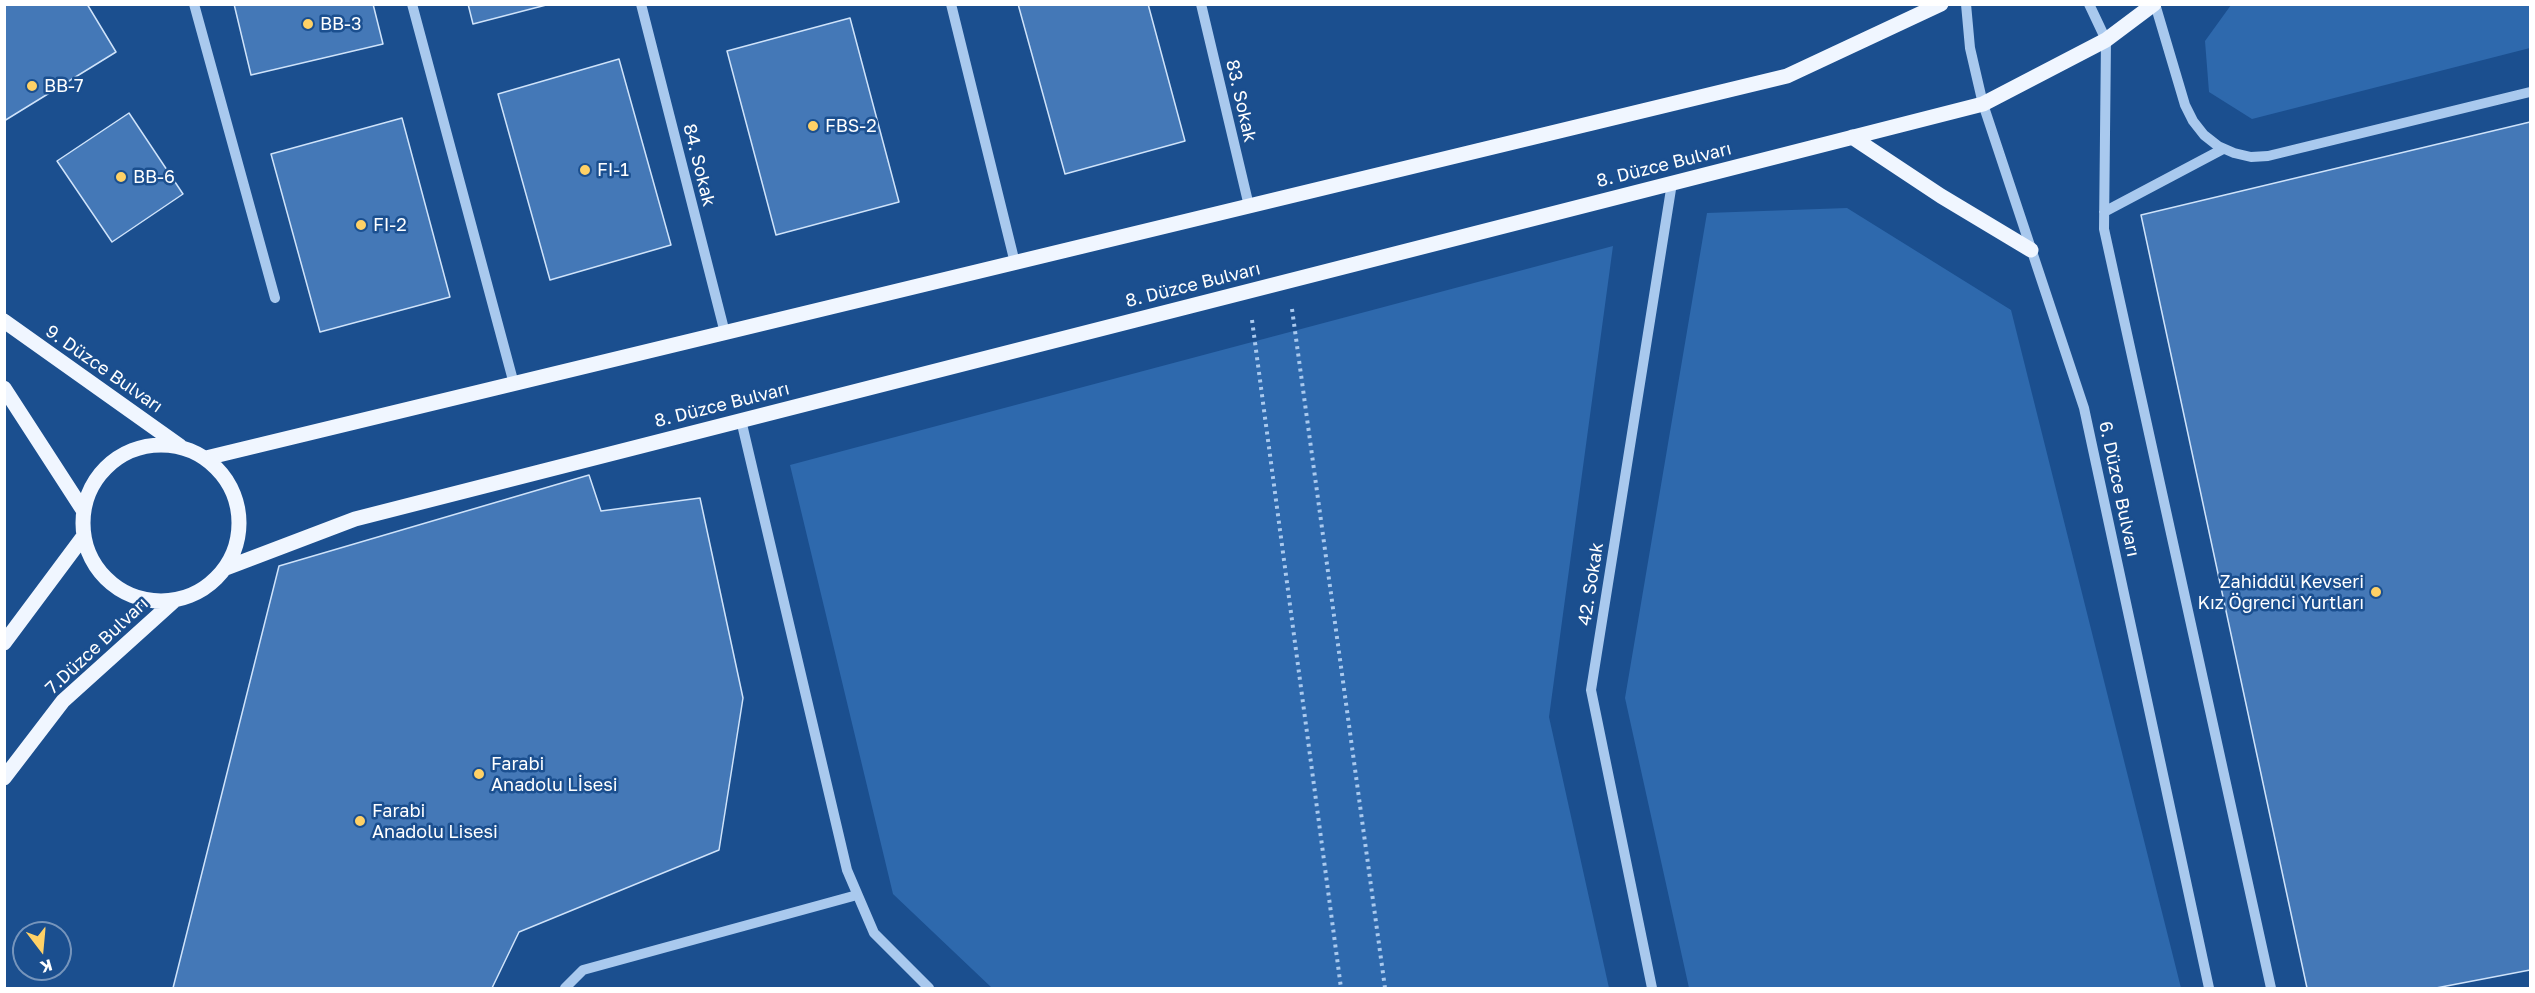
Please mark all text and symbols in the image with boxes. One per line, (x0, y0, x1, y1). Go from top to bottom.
place label: BB-3 (320, 13, 361, 35)
marker: BB-3 (301, 17, 315, 31)
street label: 83. Sokak (1221, 58, 1261, 144)
place label: BB-7 (44, 75, 83, 97)
marker: BB-7 (25, 79, 39, 93)
place label: FBS-2 (825, 115, 877, 137)
marker: FBS-2 (806, 119, 820, 133)
street label: 84. Sokak (678, 121, 720, 209)
street label: 8. Düzce Bulvarı (1594, 138, 1734, 192)
place label: FI-1 (597, 159, 629, 181)
marker: FI-1 (578, 163, 592, 177)
place label: BB-6 (133, 166, 175, 188)
marker: BB-6 (114, 170, 128, 184)
place label: FI-2 (373, 214, 407, 236)
marker: FI-2 (354, 218, 368, 232)
street label: 8. Düzce Bulvarı (1123, 258, 1263, 312)
street label: 9. Düzce Bulvarı (41, 321, 167, 417)
street label: 8. Düzce Bulvarı (652, 378, 792, 432)
street label: 6. Düzce Bulvarı (2094, 419, 2144, 559)
street label: 42. Sokak (1574, 541, 1608, 627)
place label: Zahiddül Kevseri Kız Öğrenci Yurtları (2198, 571, 2364, 614)
marker: Zahiddül Kevseri Kız Öğrenci Yurtları (2369, 585, 2383, 599)
street label: 7.Düzce Bulvarı (41, 593, 153, 699)
place label: Farabi Anadolu Lİsesi (491, 753, 618, 795)
marker: Farabi Anadolu Lİsesi (472, 767, 486, 781)
place label: Farabi Anadolu Lisesi (372, 800, 498, 842)
marker: Farabi Anadolu Lisesi (353, 814, 367, 828)
north arrow (12, 921, 72, 981)
text: K (38, 955, 55, 978)

